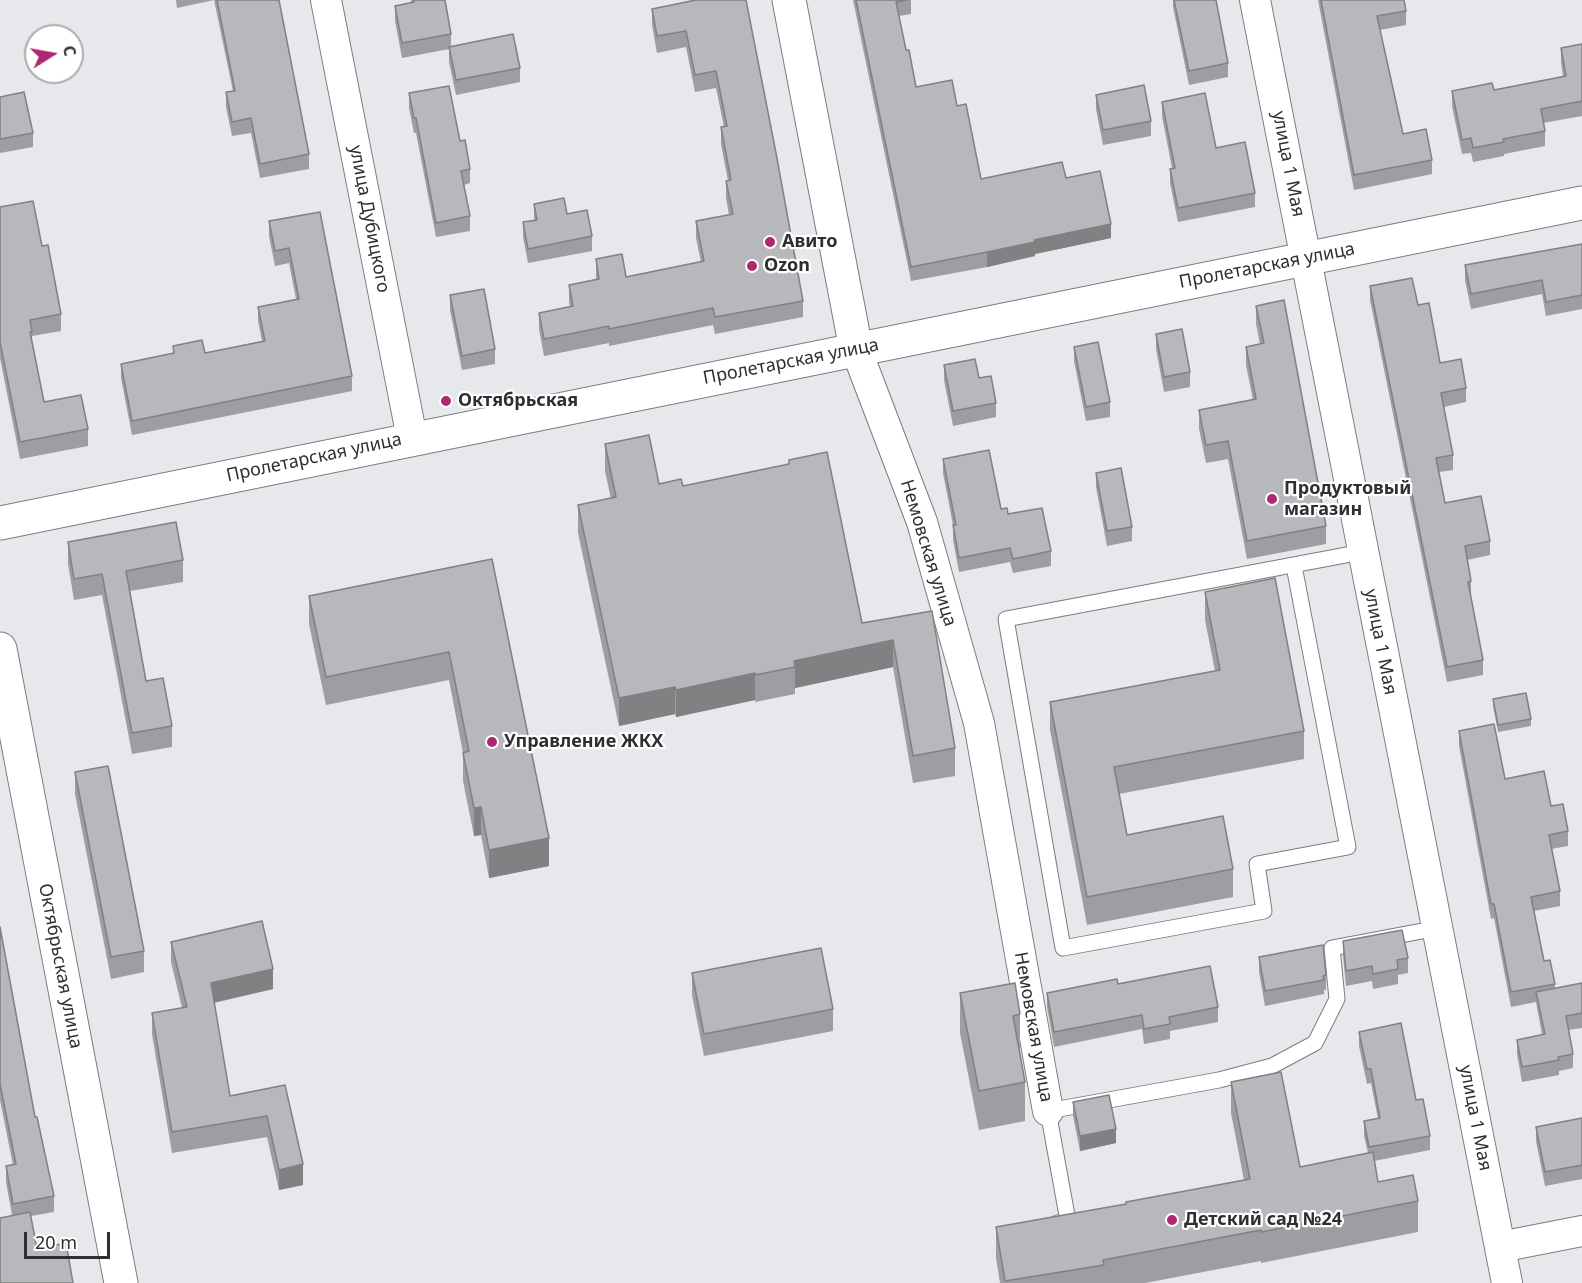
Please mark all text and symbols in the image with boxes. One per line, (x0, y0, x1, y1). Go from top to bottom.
north arrow (24, 24, 84, 84)
text: С (58, 44, 81, 58)
street label: улица 1 Мая (1267, 109, 1309, 219)
street label: улица Дубицкого (344, 143, 394, 295)
place label: Авито (782, 231, 837, 253)
marker: Авито (763, 235, 777, 249)
street label: Пролетарская улица (1177, 238, 1357, 294)
place label: Ozon (764, 255, 810, 277)
marker: Ozon (745, 259, 759, 273)
street label: Пролетарская улица (701, 334, 881, 390)
place label: Октябрьская (458, 390, 578, 412)
marker: Октябрьская (439, 394, 453, 408)
street label: Пролетарская улица (224, 429, 404, 487)
street label: Немовская улица (895, 477, 961, 629)
place label: Продуктовый магазин (1284, 478, 1411, 520)
marker: Продуктовый магазин (1265, 492, 1279, 506)
street label: улица 1 Мая (1359, 587, 1401, 697)
place label: Управление ЖКХ (504, 731, 663, 753)
marker: Управление ЖКХ (485, 735, 499, 749)
street label: Октябрьская улица (33, 882, 87, 1050)
street label: Немовская улица (1009, 950, 1057, 1104)
street label: улица 1 Мая (1454, 1063, 1496, 1173)
place label: Детский сад №24 (1184, 1209, 1342, 1231)
marker: Детский сад №24 (1165, 1213, 1179, 1227)
scale bar (27, 1220, 112, 1258)
text: 20 m (35, 1230, 77, 1254)

